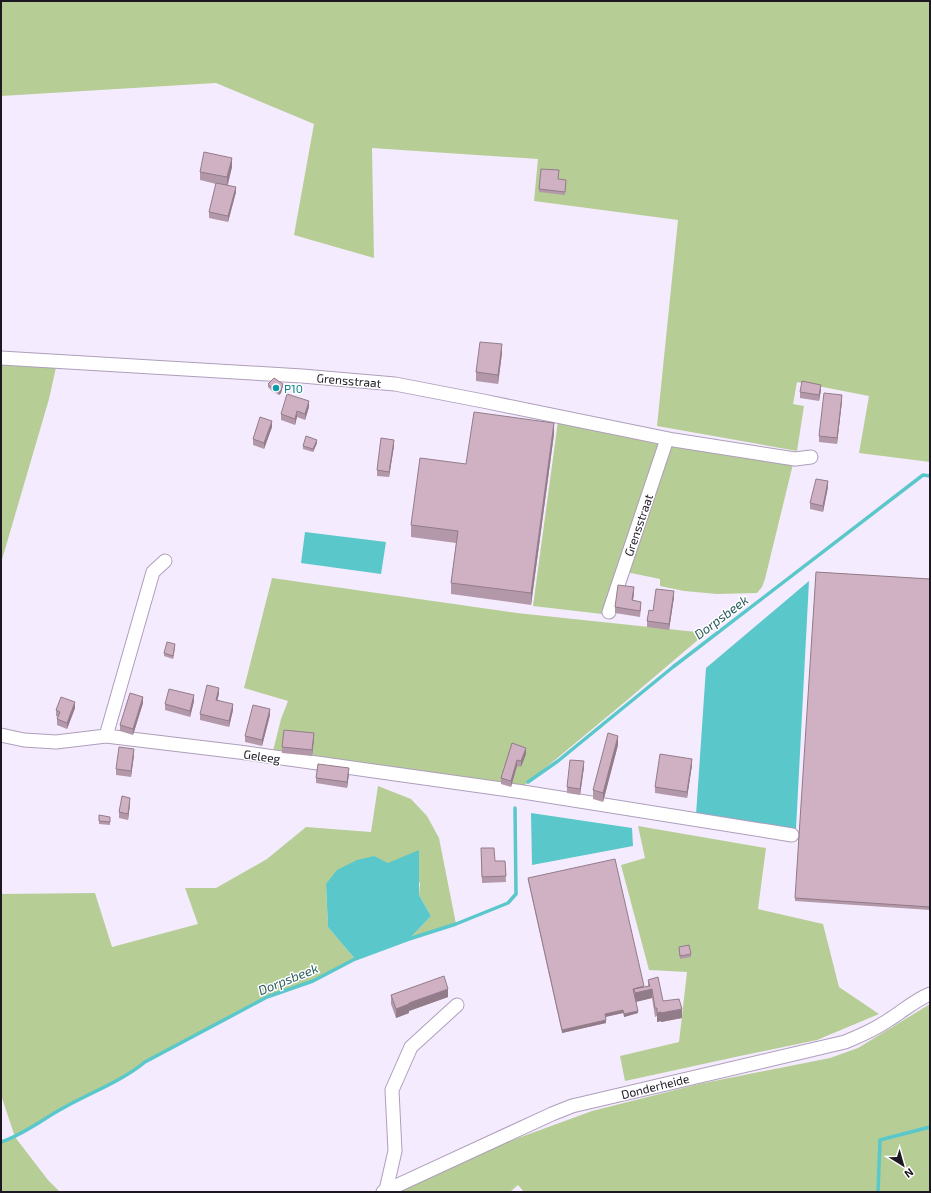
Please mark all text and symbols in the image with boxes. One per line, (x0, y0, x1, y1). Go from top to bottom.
street label: Grensstraat (316, 370, 382, 390)
place label: P10 (284, 381, 303, 395)
marker: P10 (271, 383, 281, 393)
street label: Grensstraat (621, 492, 655, 558)
water label: Dorpsbeek (691, 591, 751, 642)
street label: Geleeg (243, 746, 282, 766)
water label: Dorpsbeek (256, 960, 321, 998)
street label: Donderheide (620, 1071, 690, 1101)
north arrow (883, 1145, 923, 1185)
text: N (902, 1166, 916, 1181)

